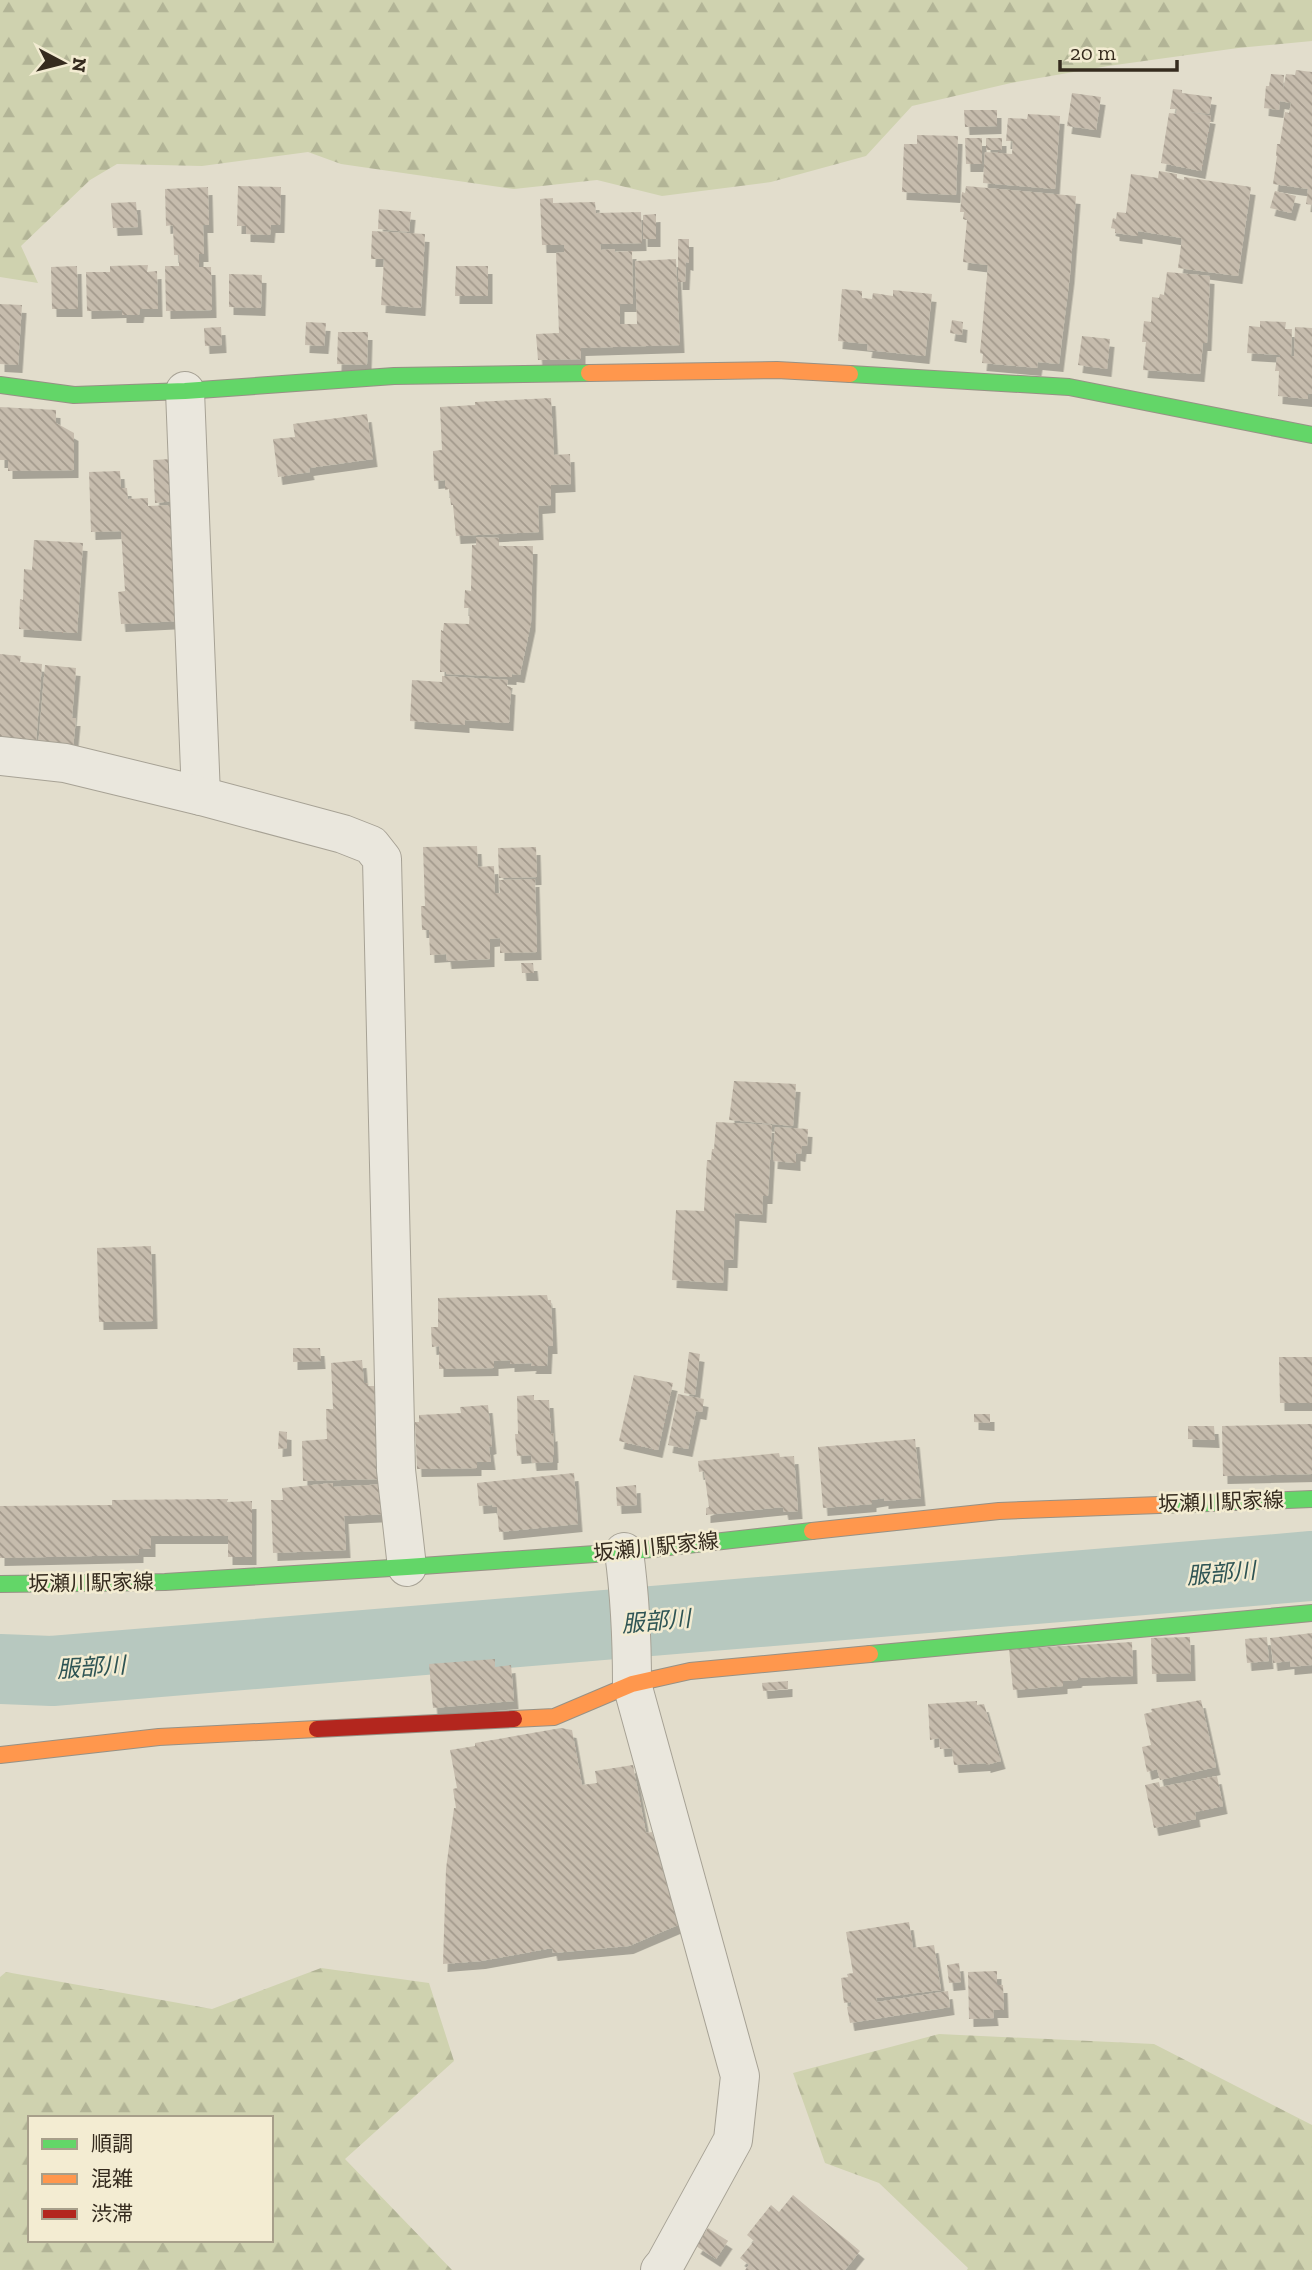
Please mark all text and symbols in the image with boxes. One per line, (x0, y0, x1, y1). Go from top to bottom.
north arrow (28, 28, 98, 98)
scale bar (1060, 28, 1177, 72)
text: 20 m (1070, 40, 1116, 65)
text: N (67, 56, 92, 74)
street label: 坂瀬川駅家線 (1158, 1487, 1284, 1516)
street label: 坂瀬川駅家線 (592, 1527, 720, 1566)
water label: 服部川 (1185, 1556, 1260, 1590)
street label: 坂瀬川駅家線 (28, 1569, 154, 1596)
water label: 服部川 (620, 1604, 695, 1638)
water label: 服部川 (56, 1650, 129, 1683)
legend (28, 2116, 273, 2242)
text: 順調 (91, 2131, 133, 2156)
text: 混雑 (91, 2166, 133, 2191)
text: 渋滞 (91, 2201, 133, 2226)

